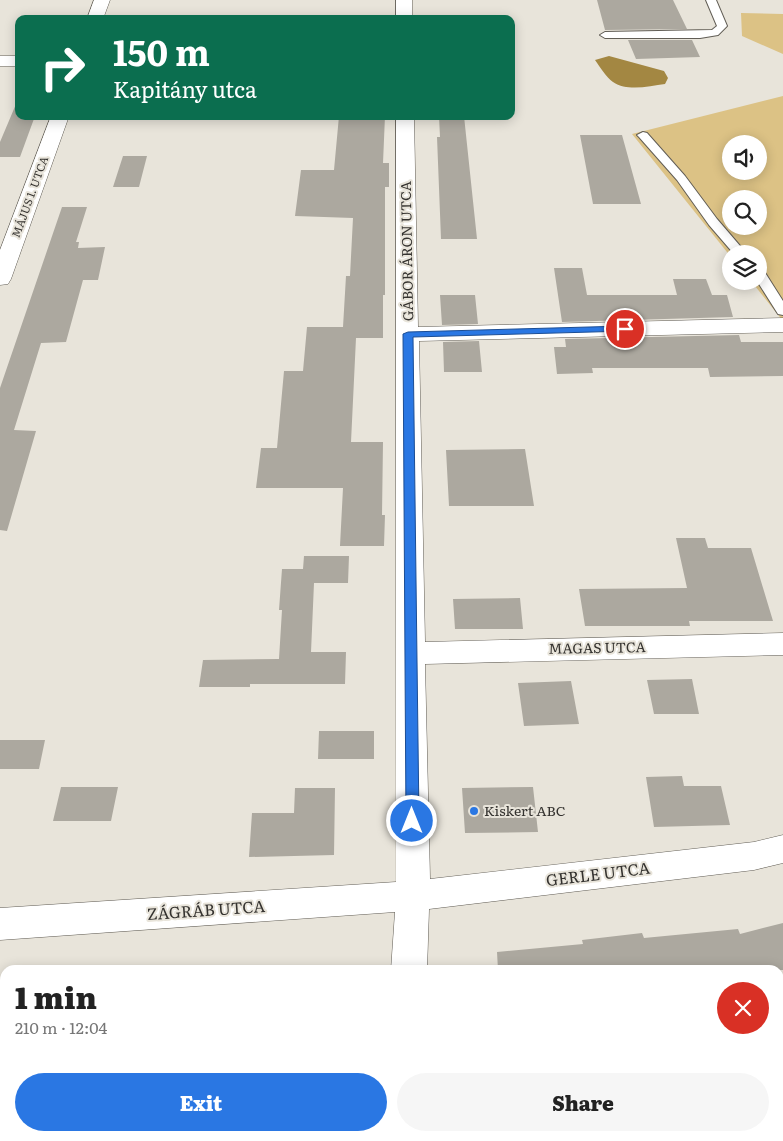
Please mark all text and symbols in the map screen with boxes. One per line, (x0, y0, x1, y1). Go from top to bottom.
text: 150 m (113, 25, 210, 77)
icon: right (30, 35, 95, 100)
text: Kapitány utca (113, 72, 257, 105)
map controls (722, 135, 767, 290)
button: sound (722, 135, 767, 180)
street label: MÁJUS 1. UTCA (7, 154, 51, 240)
street label: GÁBOR ÁRON UTCA (395, 180, 417, 321)
button: search (722, 190, 767, 235)
button: layers (722, 245, 767, 290)
pin (604, 308, 646, 350)
icon: arrive (611, 315, 639, 343)
street label: MAGAS UTCA (548, 636, 647, 658)
position arrow (385, 794, 437, 846)
place label: Kiskert ABC (484, 800, 566, 820)
marker: Kiskert ABC (468, 805, 480, 817)
street label: GERLE UTCA (544, 855, 652, 891)
street label: ZÁGRÁB UTCA (146, 893, 266, 925)
text: 1 min (15, 974, 97, 1018)
button: close (717, 982, 769, 1034)
text: 210 m · 12:04 (15, 1015, 107, 1039)
button: Exit (15, 1073, 387, 1131)
button: Share (397, 1073, 769, 1131)

